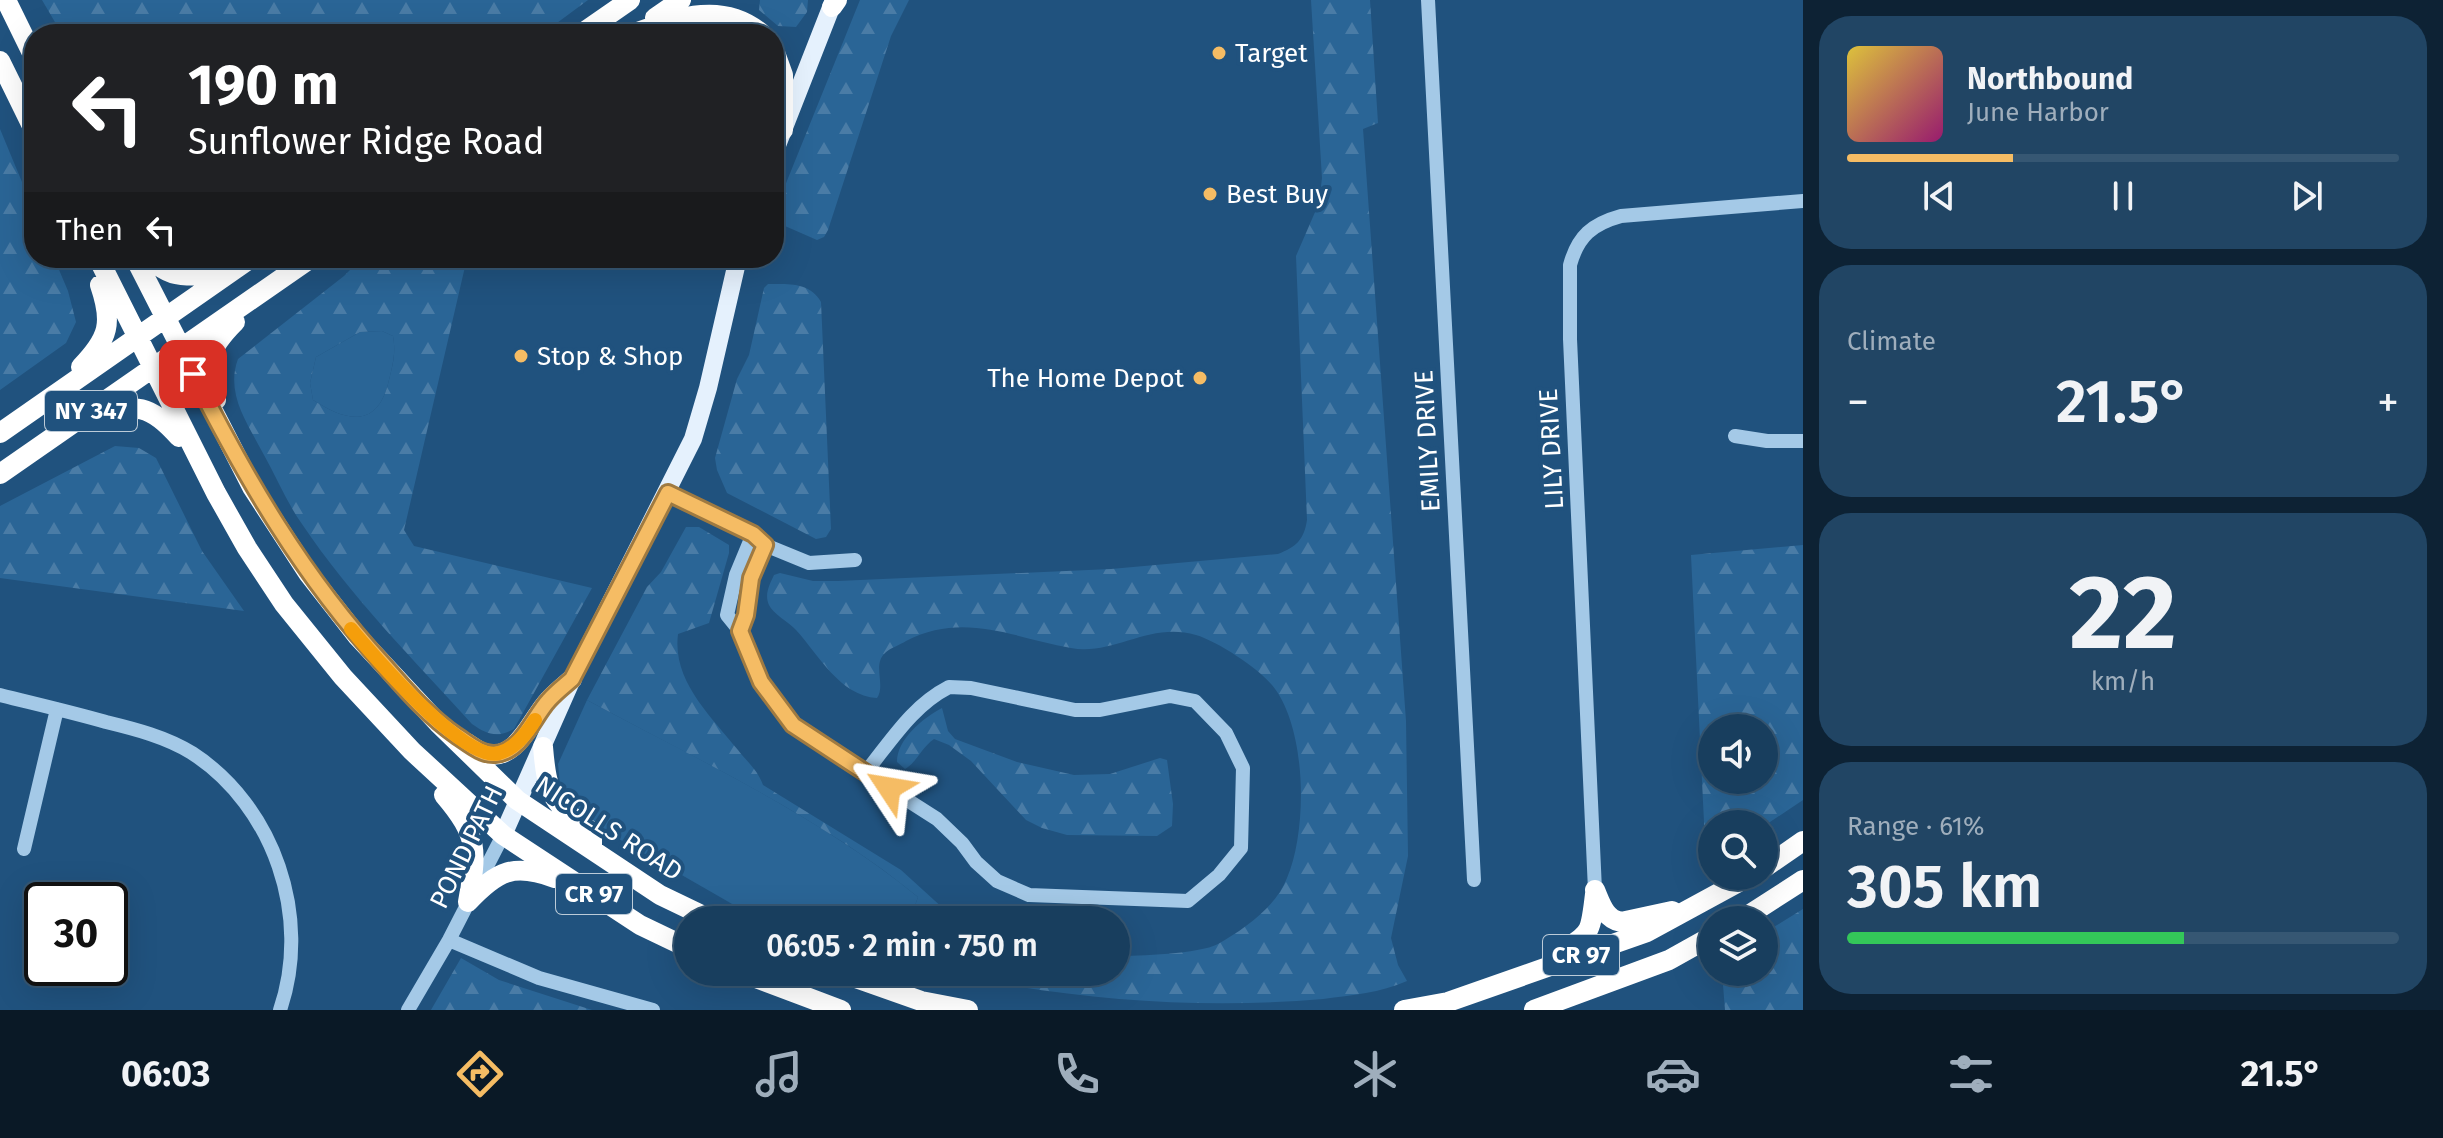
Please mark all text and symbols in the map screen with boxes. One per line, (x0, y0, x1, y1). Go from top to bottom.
place label: Target (1235, 38, 1308, 69)
marker: Target (1210, 44, 1228, 62)
text: 190 m (188, 52, 339, 119)
icon: left (56, 56, 160, 160)
text: Northbound (1967, 61, 2133, 97)
text: June Harbor (1967, 97, 2109, 128)
text: Sunflower Ridge Road (188, 120, 544, 164)
icon: previous (1917, 174, 1961, 218)
icon: pause (2101, 174, 2145, 218)
icon: next (2285, 174, 2329, 218)
place label: Best Buy (1226, 179, 1328, 210)
marker: Best Buy (1201, 185, 1219, 203)
icon: left (139, 208, 183, 252)
text: Then (56, 212, 123, 248)
text: Climate (1847, 326, 1936, 357)
pin (159, 340, 227, 408)
place label: Stop & Shop (537, 341, 684, 372)
marker: Stop & Shop (512, 347, 530, 365)
icon: arrive (171, 352, 215, 396)
place label: The Home Depot (987, 363, 1185, 394)
text: 21.5° (2056, 366, 2190, 438)
marker: The Home Depot (1191, 369, 1209, 387)
street label: EMILY DRIVE (1408, 369, 1447, 513)
text: − (1847, 376, 1869, 429)
text: + (2377, 376, 2399, 429)
street label: LILY DRIVE (1533, 388, 1570, 510)
road number: NY 347 (45, 391, 137, 431)
text: 22 (2069, 551, 2177, 676)
text: km/h (2091, 666, 2155, 697)
map controls (1698, 714, 1778, 986)
button: sound (1698, 714, 1778, 794)
position arrow (847, 746, 931, 830)
street label: NICOLLS ROAD (529, 769, 688, 887)
street label: POND PATH (423, 781, 509, 914)
button: search (1698, 810, 1778, 890)
text: Range · 61% (1847, 811, 1984, 842)
text: 305 km (1847, 851, 2042, 923)
road number: CR 97 (556, 874, 632, 914)
speed limit sign: 30 (24, 882, 128, 986)
button: layers (1698, 906, 1778, 986)
text: 06:05 · 2 min · 750 m (766, 928, 1038, 964)
road number: CR 97 (1543, 935, 1619, 975)
icon: directions (452, 1046, 508, 1102)
icon: music (751, 1046, 807, 1102)
icon: phone (1049, 1046, 1105, 1102)
icon: climate (1347, 1046, 1403, 1102)
icon: car (1645, 1046, 1701, 1102)
icon: filters (1943, 1046, 1999, 1102)
text: 06:03 (121, 1052, 210, 1096)
text: 21.5° (2241, 1052, 2322, 1096)

